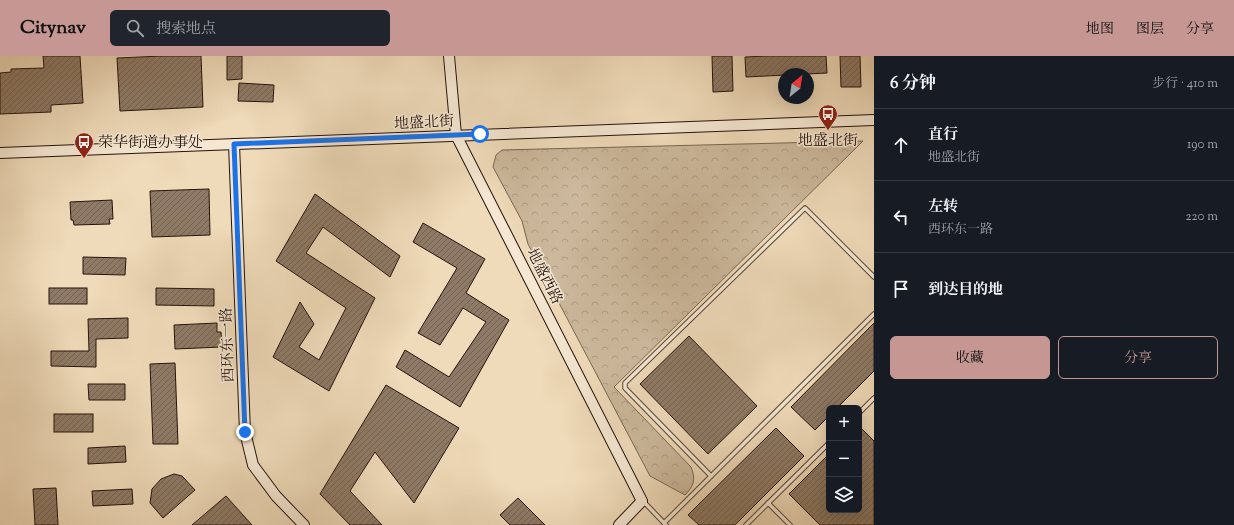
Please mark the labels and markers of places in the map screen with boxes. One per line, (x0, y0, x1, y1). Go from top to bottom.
bus stop icon: 地盛北街 (817, 103, 839, 131)
bus stop icon: 荣华街道办事处 (73, 131, 95, 159)
place label: 地盛北街 (798, 131, 858, 152)
place label: 荣华街道办事处 (98, 133, 203, 154)

